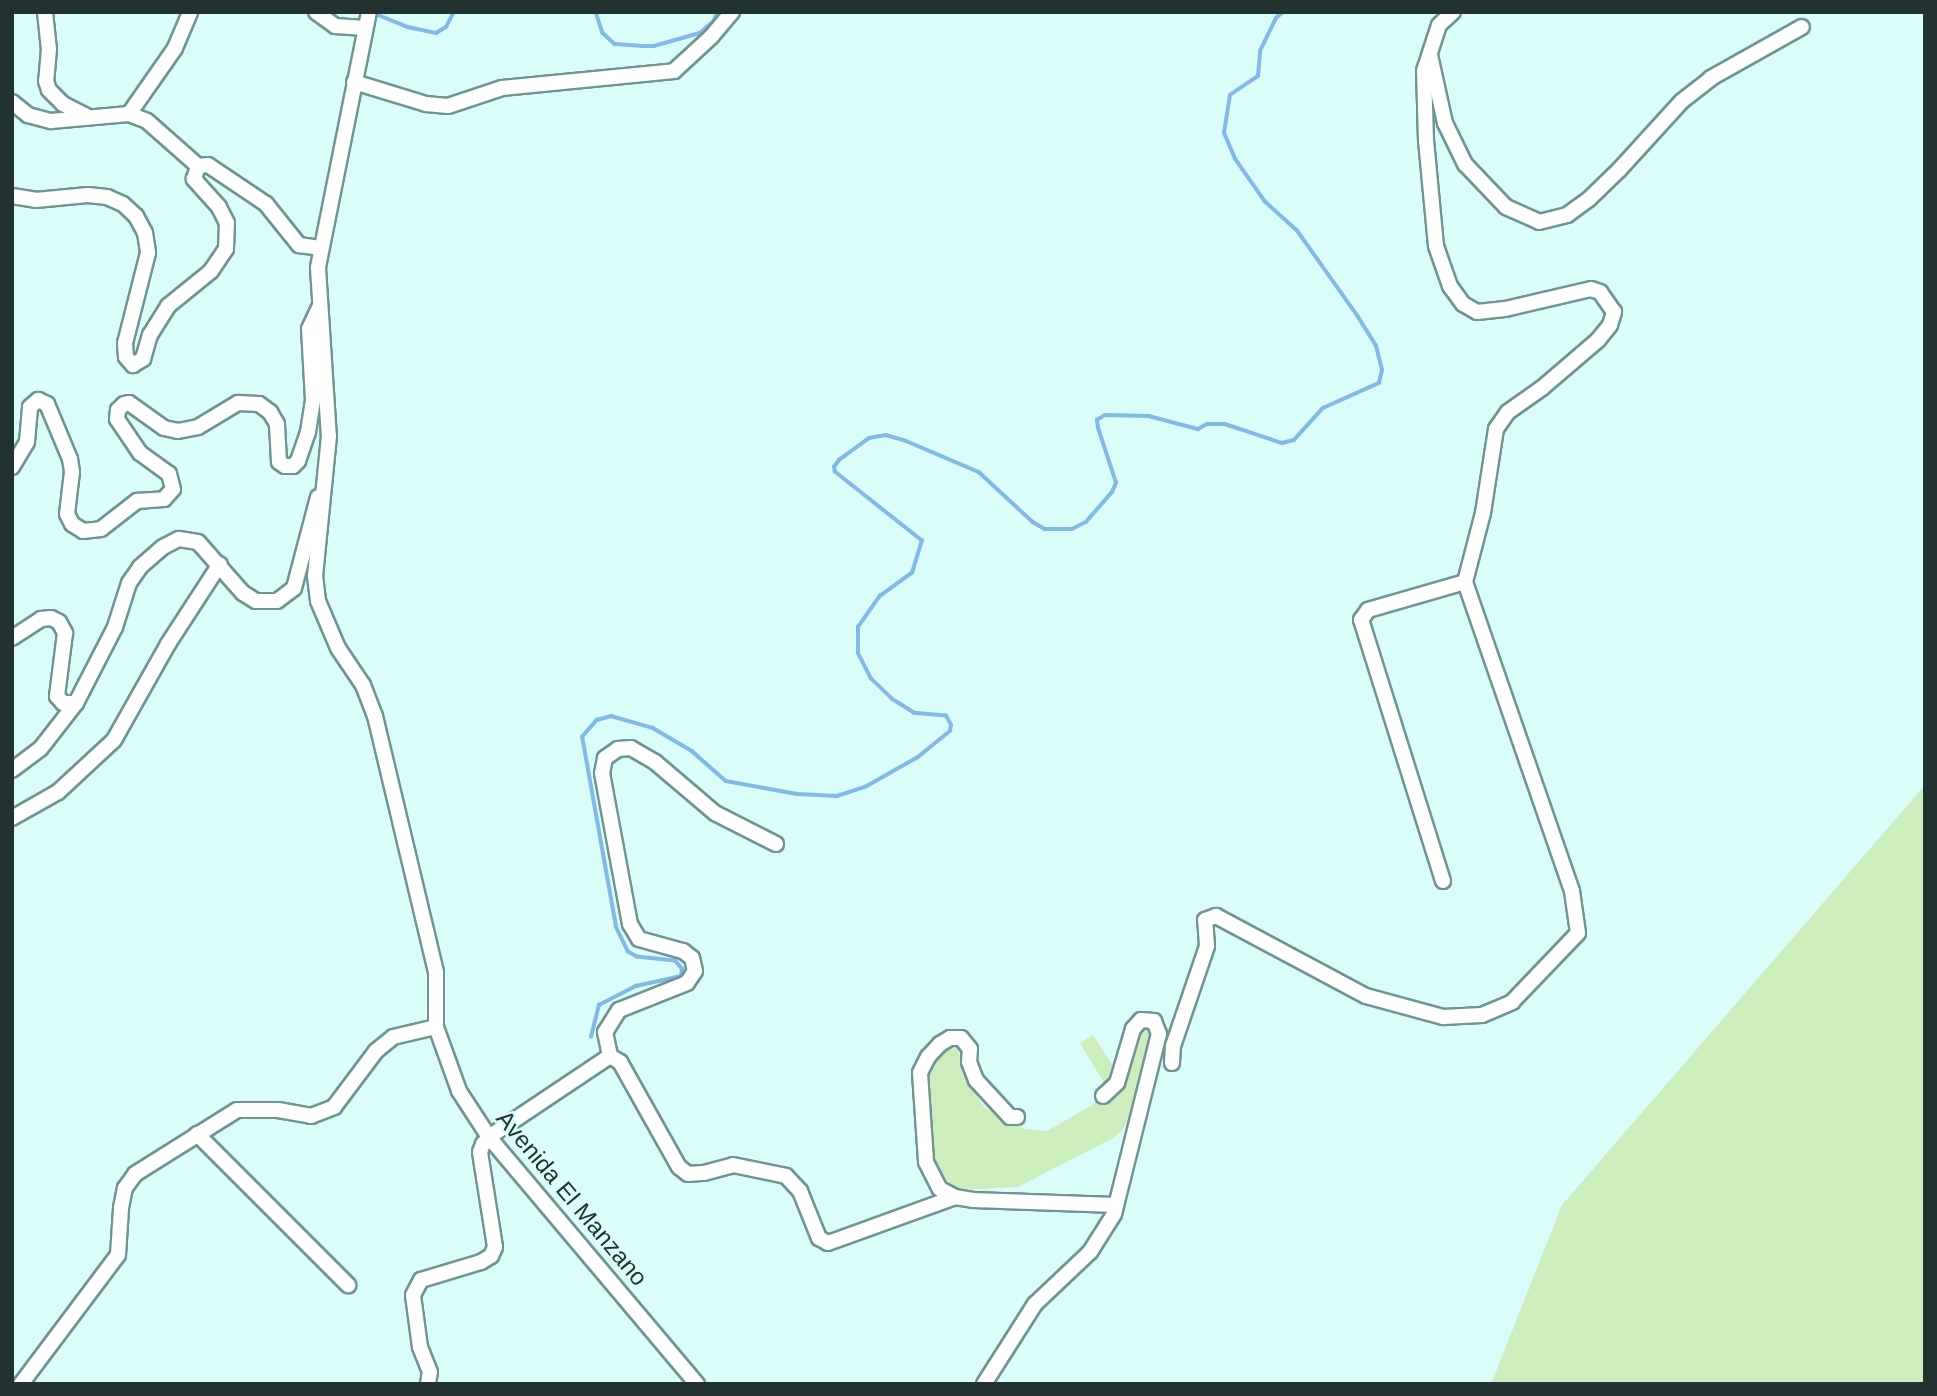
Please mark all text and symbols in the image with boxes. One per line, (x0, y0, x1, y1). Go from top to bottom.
street label: Avenida El Manzano (490, 1105, 654, 1291)

